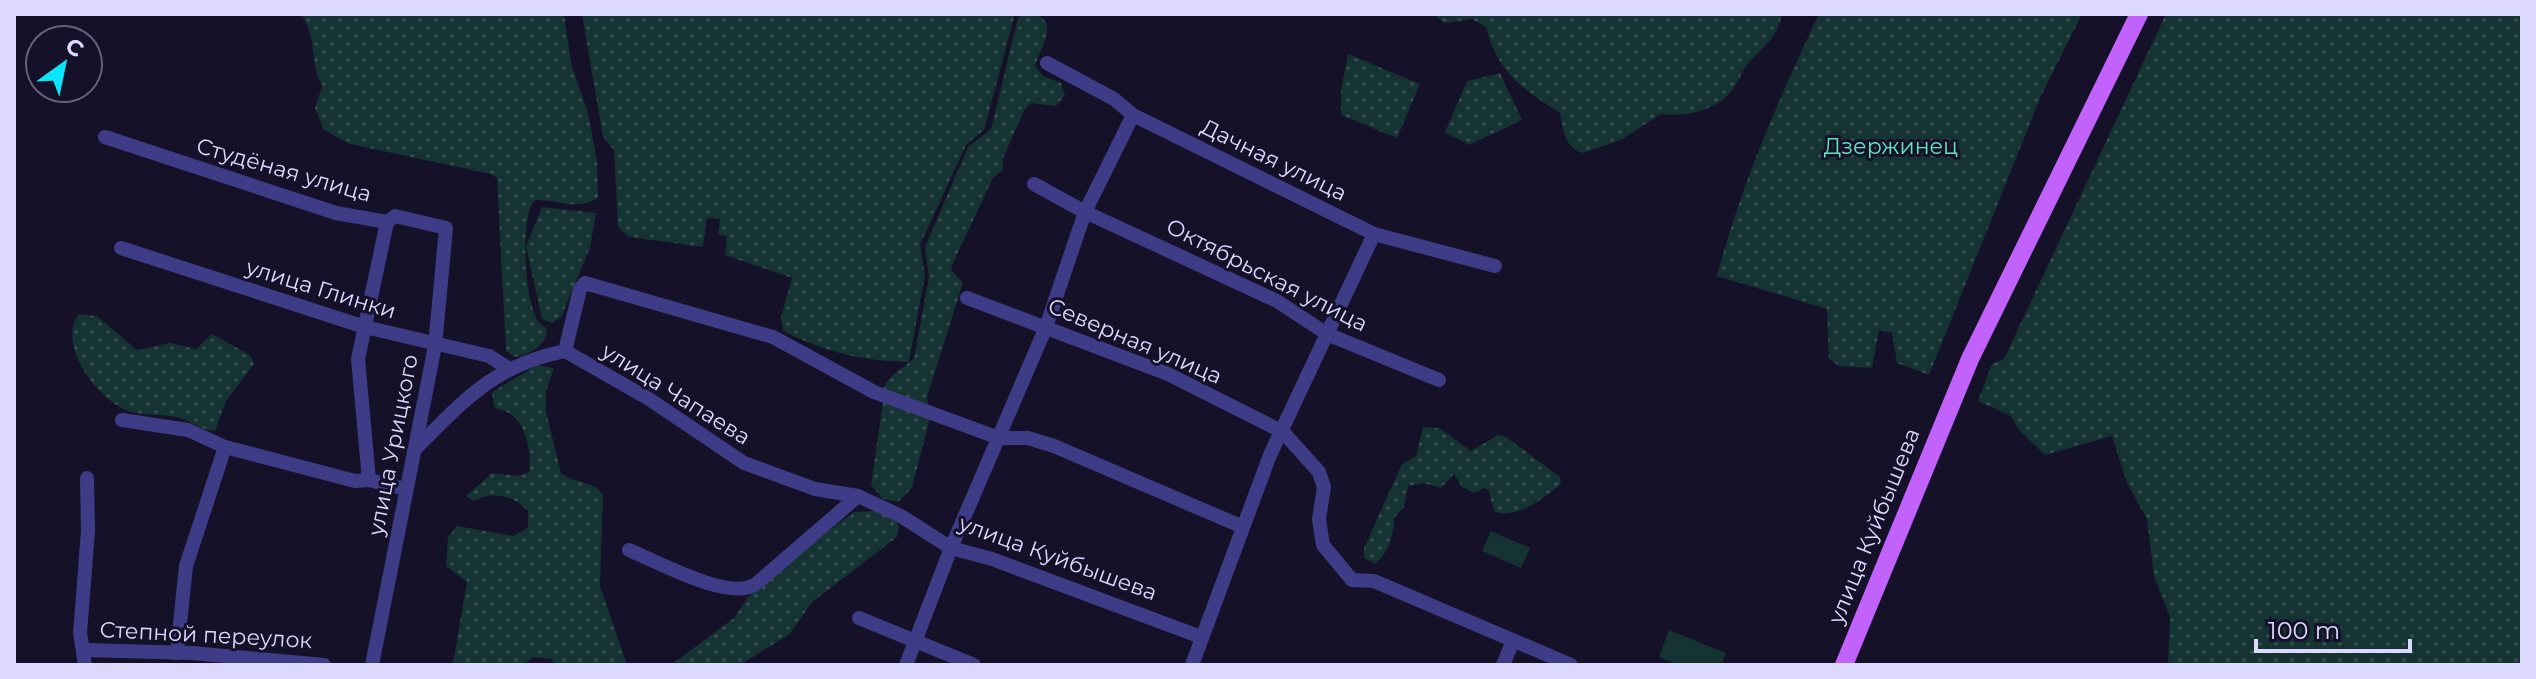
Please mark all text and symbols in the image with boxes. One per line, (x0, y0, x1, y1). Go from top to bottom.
north arrow (24, 24, 104, 104)
text: С (61, 32, 89, 63)
street label: Дачная улица (1197, 113, 1351, 207)
street label: Студёная улица (193, 132, 375, 208)
park label: Дзержинец (1824, 133, 1958, 160)
street label: Октябрьская улица (1162, 213, 1372, 337)
street label: улица Глинки (242, 253, 399, 325)
street label: Северная улица (1044, 292, 1226, 390)
street label: улица Чапаева (596, 337, 755, 451)
street label: улица Урицкого (362, 352, 424, 539)
street label: улица Куйбышева (1822, 424, 1926, 629)
street label: улица Куйбышева (954, 509, 1161, 606)
scale bar (2256, 603, 2410, 653)
street label: Степной переулок (99, 616, 313, 654)
text: 100 m (2268, 616, 2340, 645)

